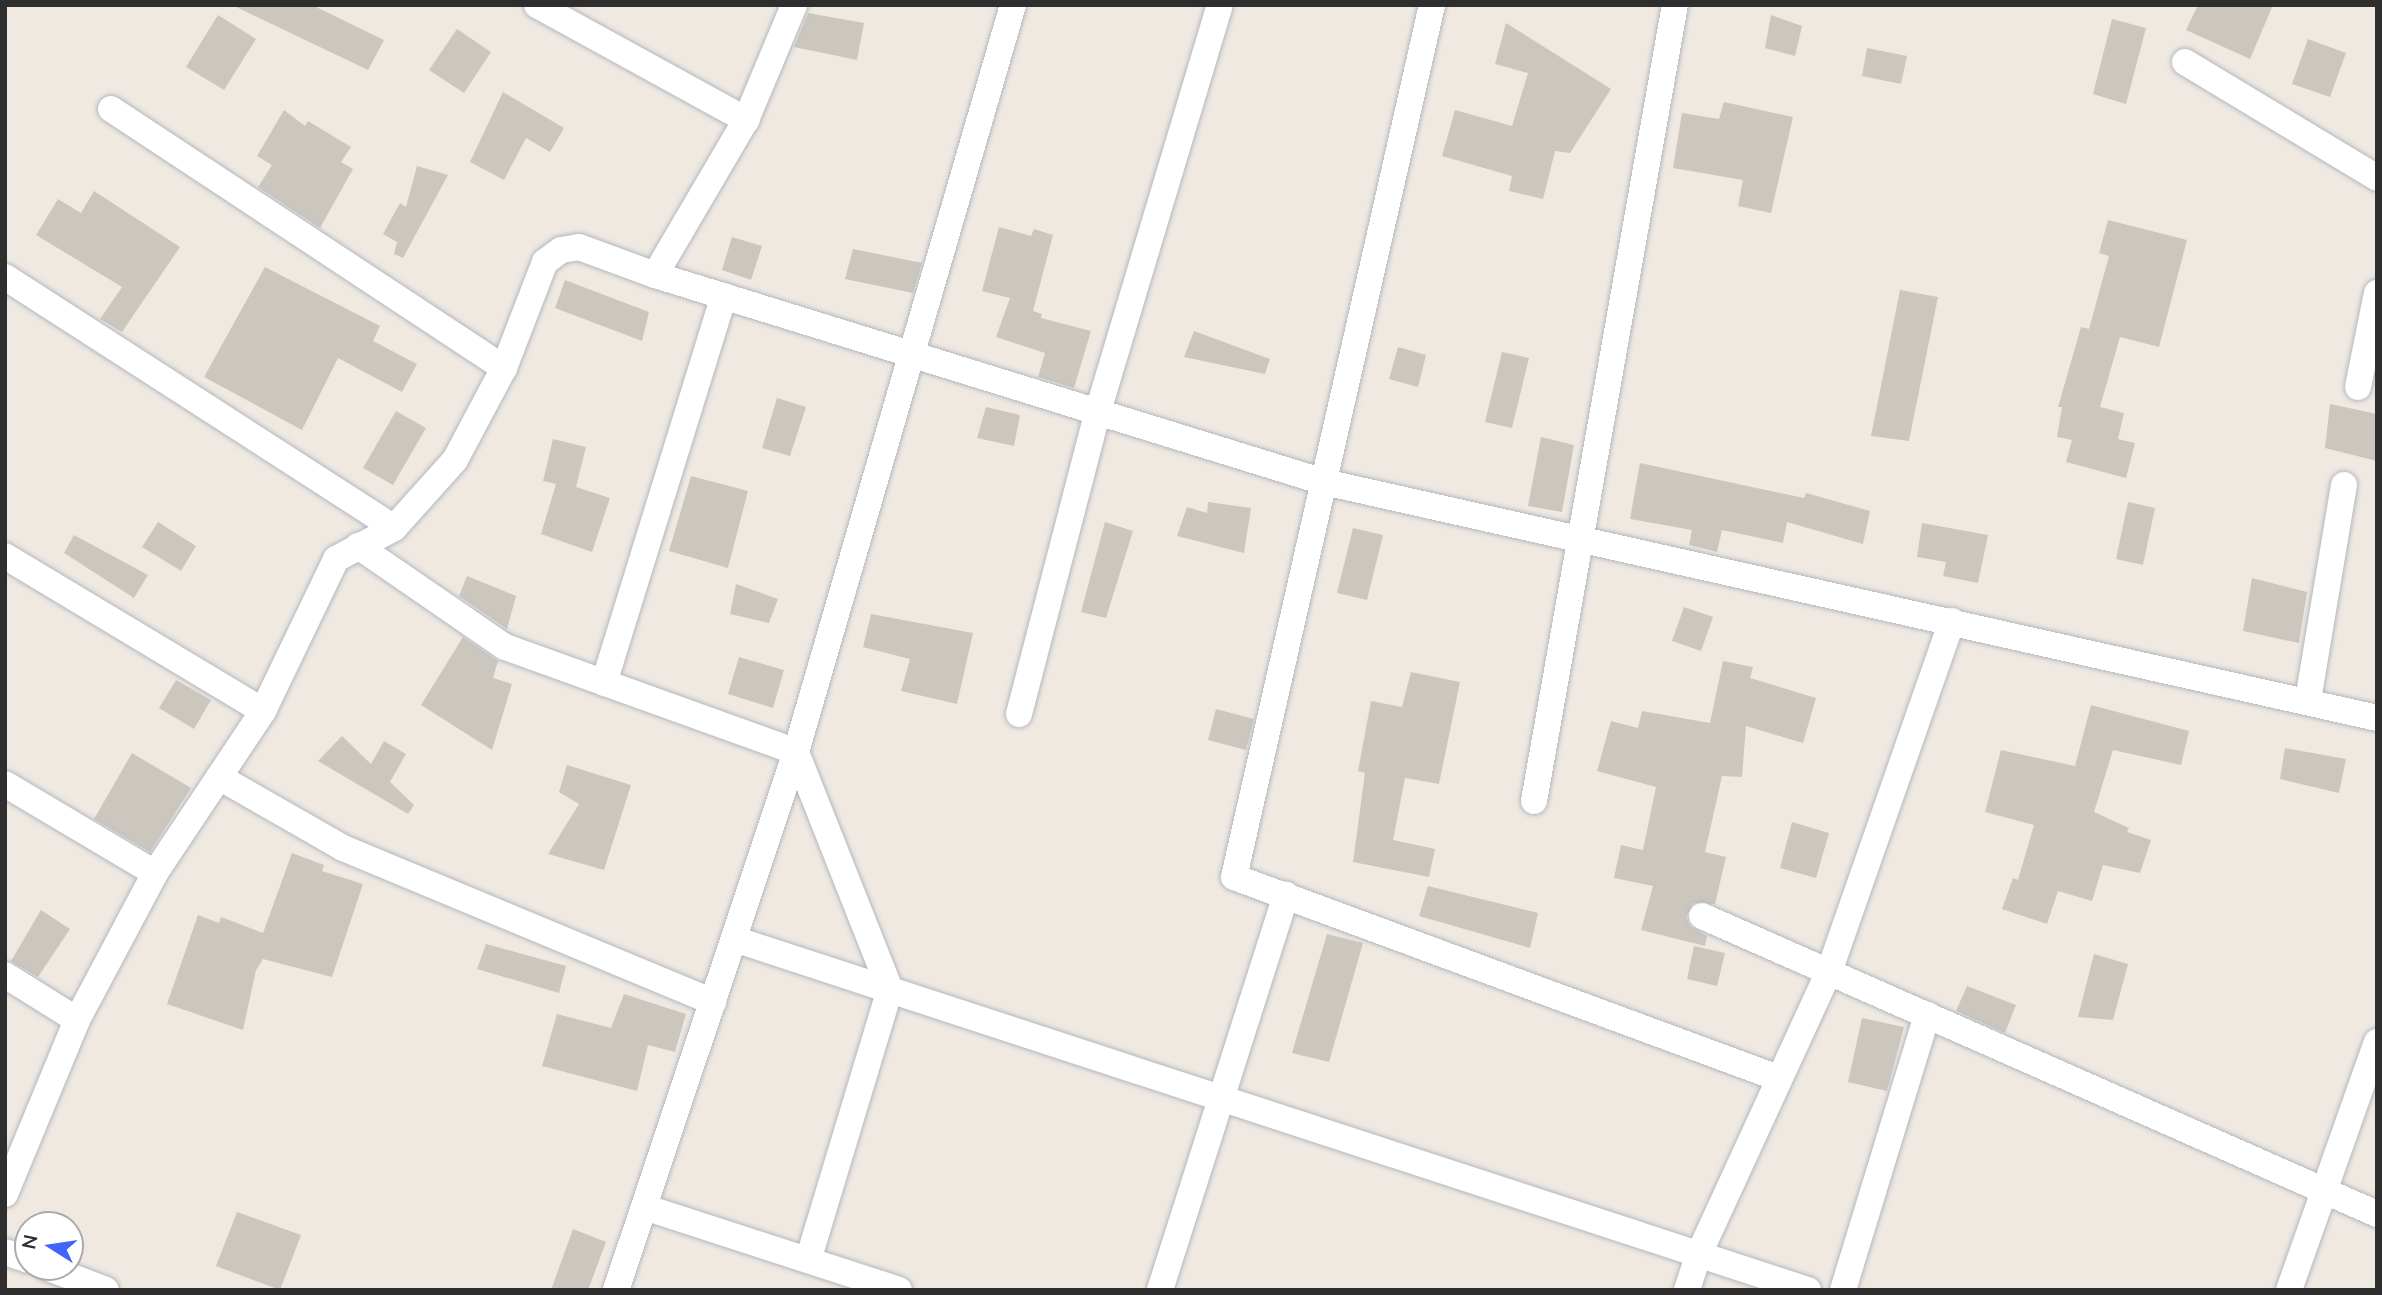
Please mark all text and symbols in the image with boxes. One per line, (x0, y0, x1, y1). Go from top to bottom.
north arrow (14, 1211, 84, 1281)
text: N (16, 1232, 45, 1252)

